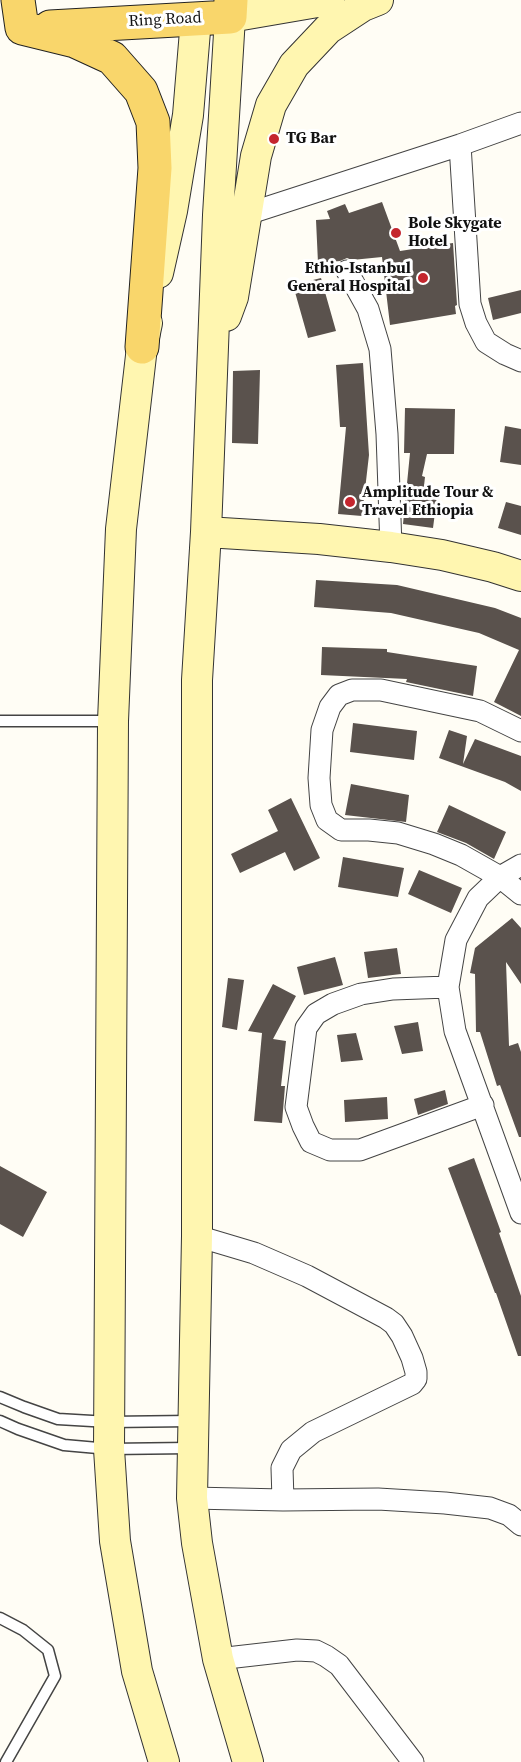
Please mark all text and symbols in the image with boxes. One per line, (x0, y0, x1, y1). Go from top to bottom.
street label: Ring Road (128, 8, 202, 32)
place label: TG Bar (286, 129, 336, 149)
marker: TG Bar (267, 132, 281, 146)
place label: Bole Skygate Hotel (408, 214, 502, 252)
marker: Bole Skygate Hotel (389, 226, 403, 240)
place label: Ethio-Istanbul General Hospital (287, 259, 411, 297)
marker: Ethio-Istanbul General Hospital (416, 271, 430, 285)
place label: Amplitude Tour & Travel Ethiopia (362, 483, 494, 521)
marker: Amplitude Tour & Travel Ethiopia (343, 495, 357, 509)

